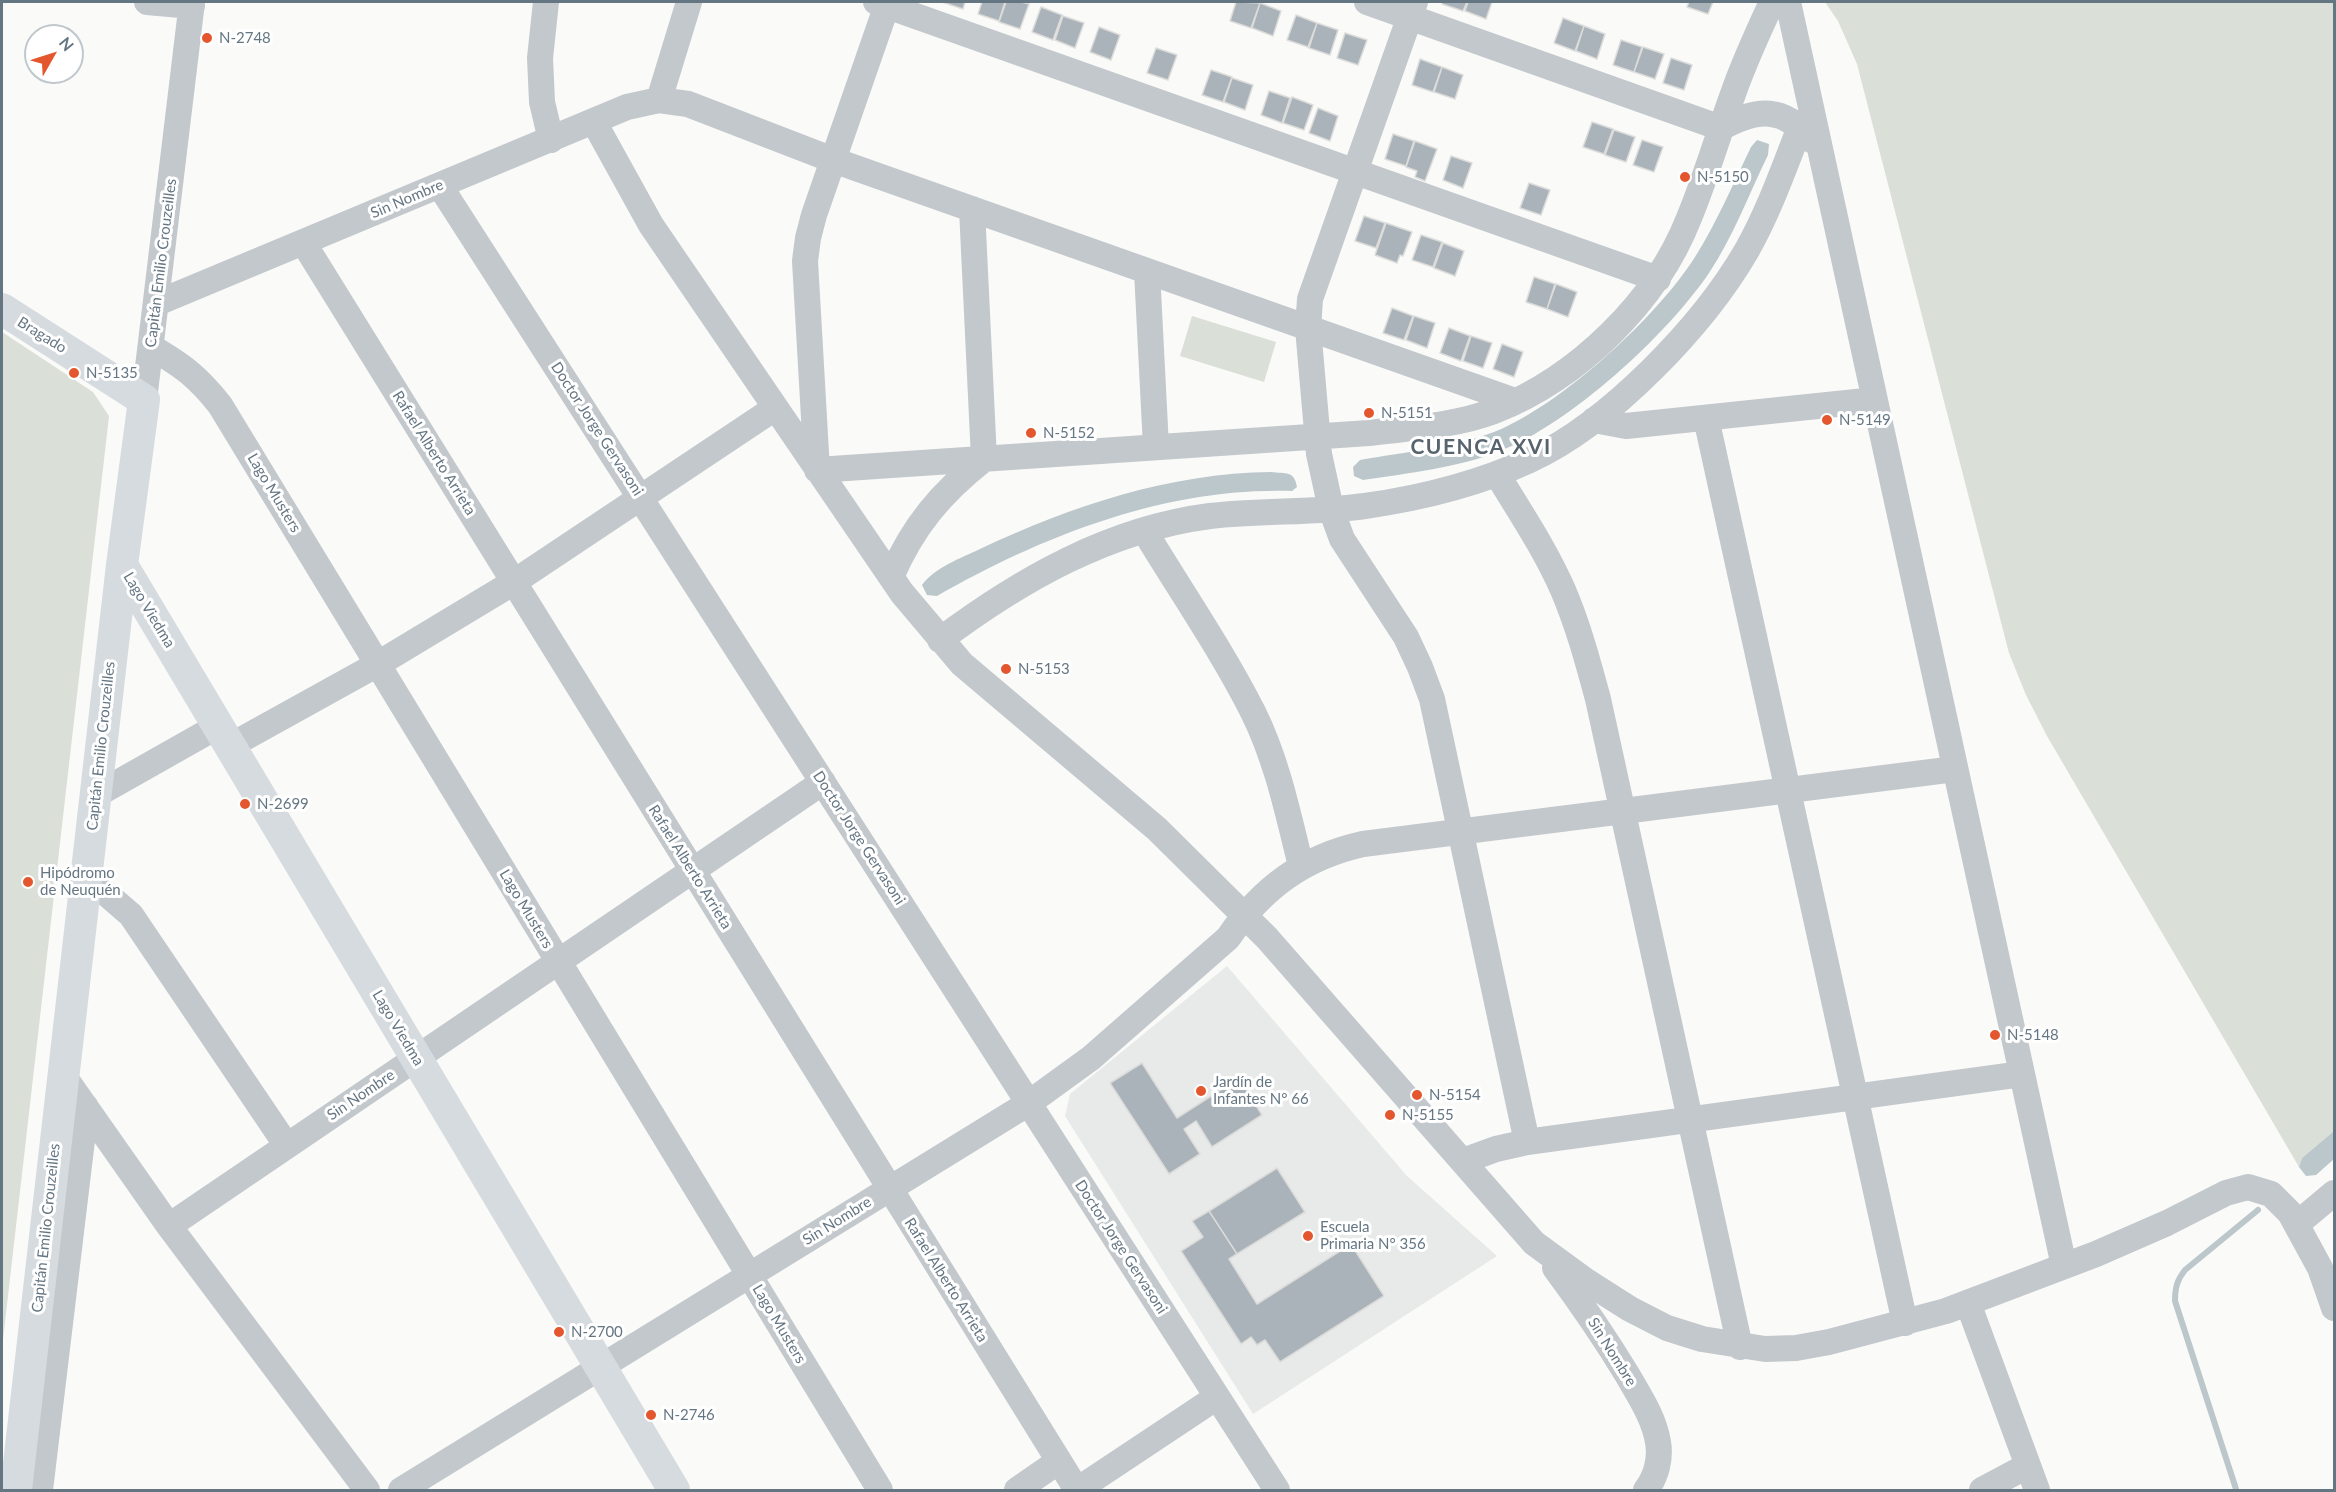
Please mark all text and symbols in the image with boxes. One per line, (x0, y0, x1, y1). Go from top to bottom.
north arrow (24, 24, 84, 84)
place label: N-2748 (219, 29, 271, 47)
marker: N-2748 (200, 31, 214, 45)
text: N (56, 33, 78, 54)
place label: N-5150 (1697, 168, 1749, 186)
marker: N-5150 (1678, 170, 1692, 184)
street label: Sin Nombre (368, 176, 446, 222)
street label: Capitán Emilio Crouzeilles (142, 178, 180, 348)
street label: Bragado (14, 313, 70, 357)
street label: Doctor Jorge Gervasoni (547, 359, 647, 499)
place label: N-5135 (86, 364, 138, 382)
marker: N-5135 (67, 366, 81, 380)
street label: Rafael Alberto Arrieta (388, 388, 480, 518)
place label: N-5151 (1381, 404, 1433, 422)
marker: N-5151 (1362, 406, 1376, 420)
place label: N-5149 (1839, 411, 1891, 429)
marker: N-5149 (1820, 413, 1834, 427)
place label: N-5152 (1043, 424, 1095, 442)
marker: N-5152 (1024, 426, 1038, 440)
district label: CUENCA XVI (1410, 434, 1552, 460)
street label: Lago Musters (243, 450, 305, 536)
street label: Lago Viedma (119, 569, 179, 651)
place label: N-5153 (1018, 660, 1070, 678)
street label: Capitán Emilio Crouzeilles (83, 661, 119, 831)
marker: N-5153 (999, 662, 1013, 676)
street label: Doctor Jorge Gervasoni (809, 768, 909, 908)
place label: N-2699 (257, 795, 309, 813)
marker: N-2699 (238, 797, 252, 811)
street label: Rafael Alberto Arrieta (644, 802, 736, 932)
place label: Hipódromo de Neuquén (40, 864, 121, 899)
street label: Lago Musters (495, 866, 557, 952)
marker: Hipódromo de Neuquén (21, 875, 35, 889)
street label: Lago Viedma (368, 987, 428, 1069)
place label: N-5148 (2007, 1026, 2059, 1044)
marker: N-5148 (1988, 1028, 2002, 1042)
street label: Sin Nombre (324, 1066, 398, 1124)
place label: Jardín de Infantes N° 66 (1213, 1073, 1309, 1108)
marker: Jardín de Infantes N° 66 (1194, 1084, 1208, 1098)
place label: N-5154 (1429, 1086, 1481, 1104)
marker: N-5154 (1410, 1088, 1424, 1102)
place label: N-5155 (1402, 1106, 1454, 1124)
marker: N-5155 (1383, 1108, 1397, 1122)
street label: Capitán Emilio Crouzeilles (28, 1143, 64, 1313)
street label: Doctor Jorge Gervasoni (1071, 1177, 1171, 1317)
street label: Sin Nombre (799, 1193, 875, 1249)
street label: Rafael Alberto Arrieta (900, 1215, 992, 1345)
place label: Escuela Primaria N° 356 (1320, 1218, 1426, 1253)
marker: Escuela Primaria N° 356 (1301, 1229, 1315, 1243)
street label: Lago Musters (748, 1281, 810, 1367)
street label: Sin Nombre (1584, 1314, 1640, 1390)
place label: N-2700 (571, 1323, 623, 1341)
marker: N-2700 (552, 1325, 566, 1339)
place label: N-2746 (663, 1406, 715, 1424)
marker: N-2746 (644, 1408, 658, 1422)

